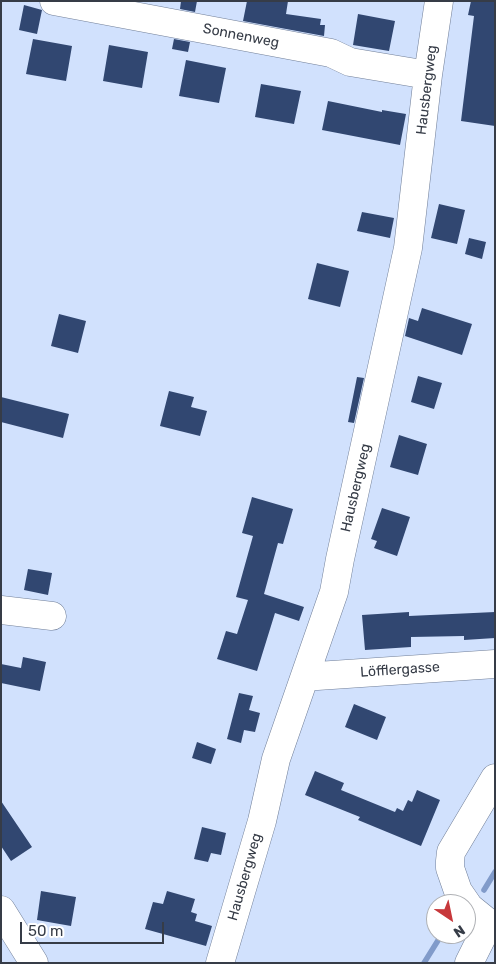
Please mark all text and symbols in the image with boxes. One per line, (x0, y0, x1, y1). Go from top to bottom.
street label: Sonnenweg (202, 20, 280, 52)
street label: Hausbergweg (413, 44, 441, 136)
street label: Hausbergweg (338, 442, 374, 534)
street label: Löfflergasse (360, 659, 440, 681)
street label: Hausbergweg (224, 831, 266, 923)
north arrow (426, 894, 476, 944)
scale bar (22, 912, 166, 944)
text: N (450, 921, 468, 941)
text: 50 m (28, 922, 63, 940)

